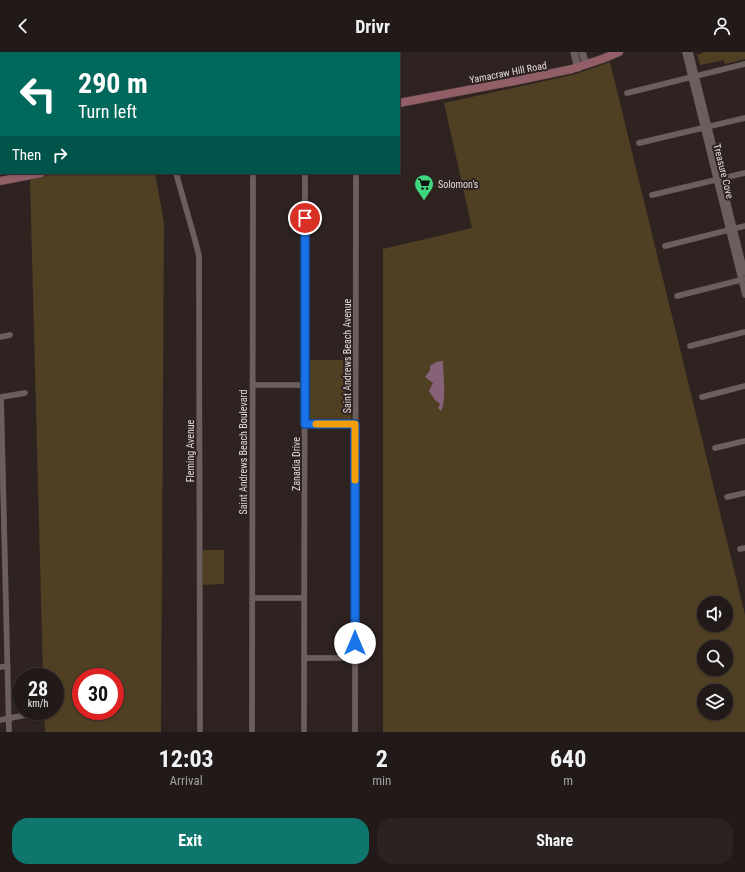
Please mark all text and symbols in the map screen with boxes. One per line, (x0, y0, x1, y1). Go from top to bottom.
icon: back (12, 15, 34, 37)
icon: person (711, 15, 733, 37)
text: Drivr (355, 16, 390, 37)
street label: Yamacraw Hill Road (469, 60, 548, 85)
text: 290 m (78, 67, 148, 100)
icon: left (12, 68, 64, 120)
text: Turn left (78, 101, 137, 122)
street label: Treasure Cove (711, 143, 736, 200)
icon: right (49, 144, 71, 166)
text: Then (12, 146, 41, 164)
supermarket icon: Solomon's (413, 173, 435, 201)
place label: Solomon's (438, 179, 479, 190)
pin (288, 201, 322, 235)
icon: arrive (294, 207, 316, 229)
street label: Saint Andrews Beach Avenue (342, 298, 353, 413)
street label: Saint Andrews Beach Boulevard (238, 390, 249, 514)
street label: Fleming Avenue (185, 419, 196, 482)
street label: Zanadia Drive (291, 437, 302, 491)
map controls (697, 596, 733, 720)
button: sound (697, 596, 733, 632)
position arrow (334, 622, 376, 664)
button: search (697, 640, 733, 676)
speed limit sign: 30 (72, 668, 124, 720)
text: 28 (28, 677, 48, 701)
button: layers (697, 684, 733, 720)
text: km/h (28, 698, 48, 709)
text: 12:03 (159, 745, 214, 773)
text: 2 (376, 745, 388, 773)
text: 640 (550, 745, 586, 773)
text: Arrival (170, 773, 203, 788)
text: min (372, 773, 391, 788)
text: m (563, 773, 573, 788)
button: Exit (12, 818, 369, 864)
button: Share (377, 818, 733, 864)

